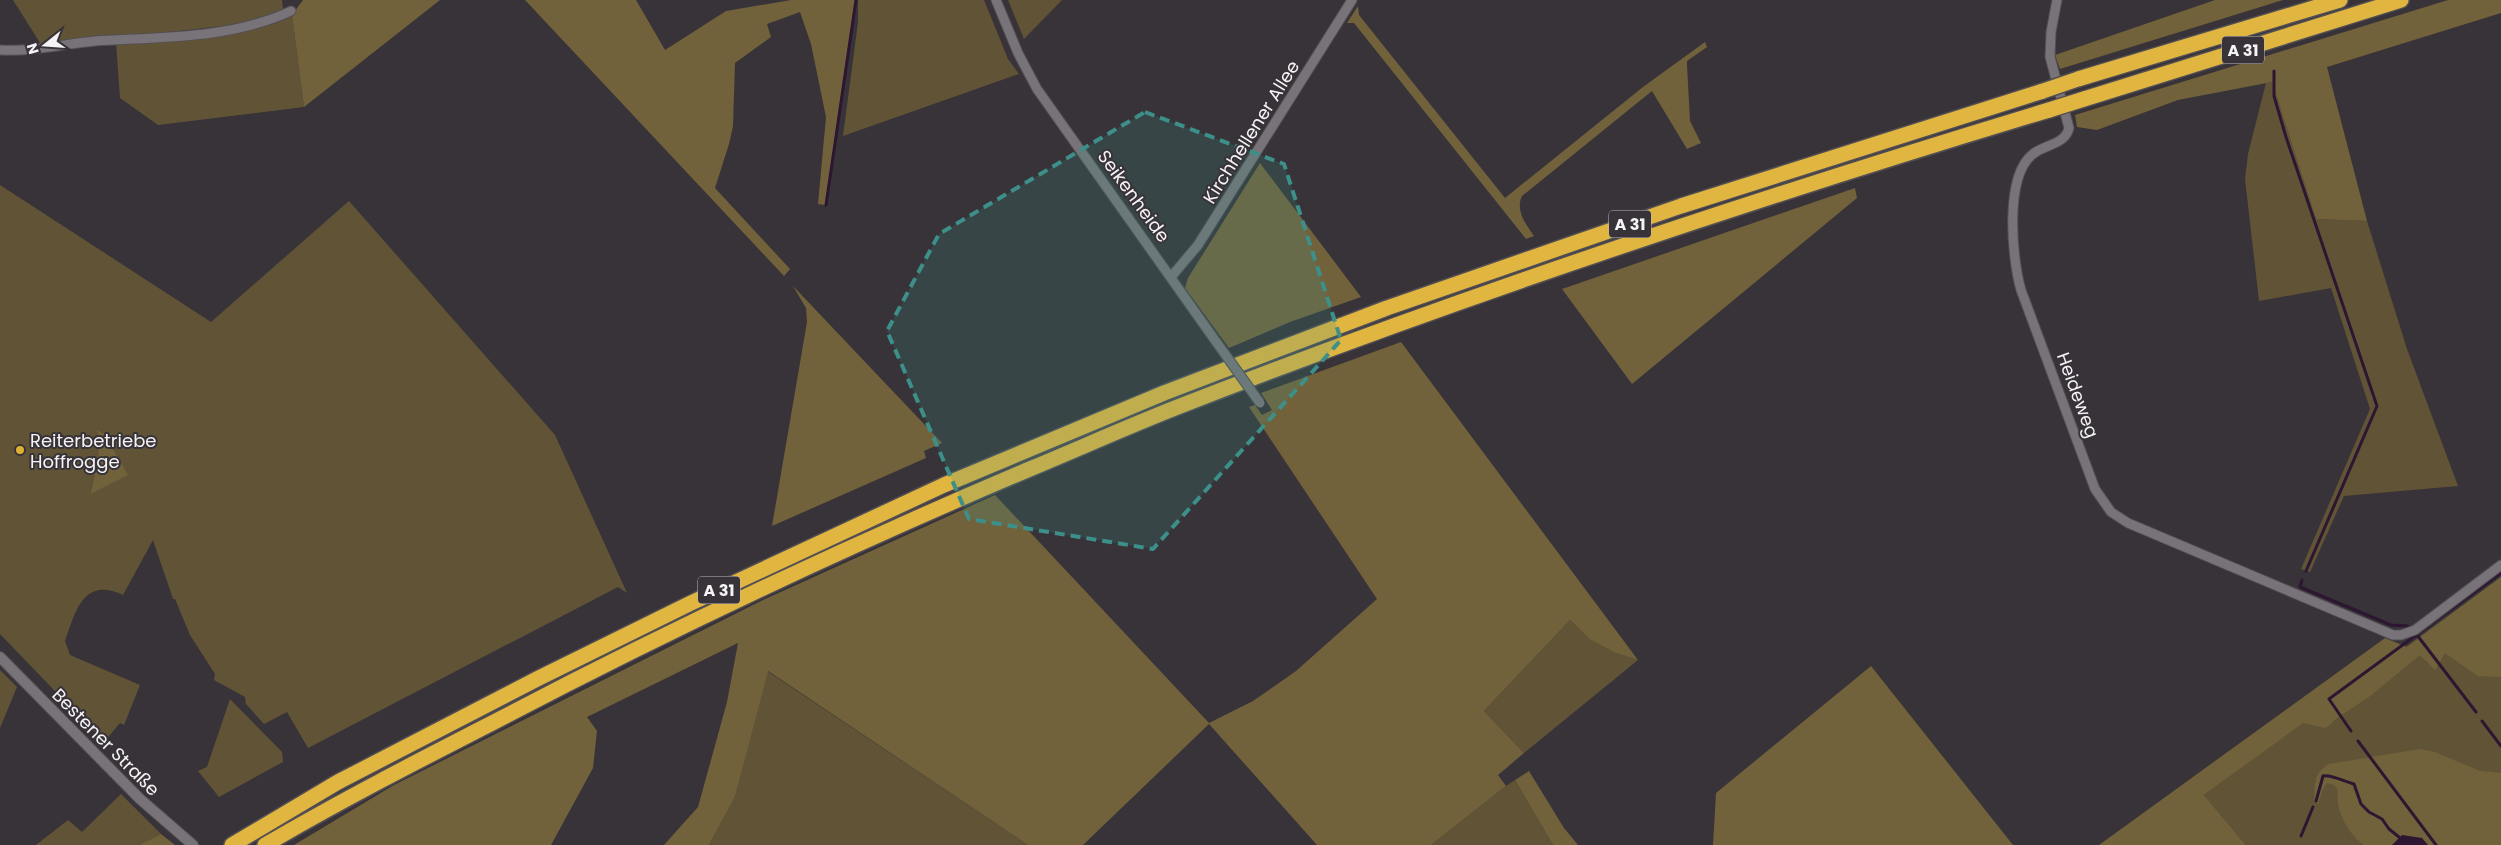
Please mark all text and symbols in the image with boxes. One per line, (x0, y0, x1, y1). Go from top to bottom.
north arrow (20, 20, 70, 70)
road number: A 31 (2222, 36, 2264, 64)
text: N (21, 41, 44, 57)
street label: Kirchhellener Allee (1197, 56, 1305, 208)
street label: Seikenheide (1092, 145, 1176, 247)
road number: A 31 (1609, 210, 1651, 238)
street label: Heideweg (2051, 349, 2105, 441)
place label: Reiterbetriebe Hoffrogge (30, 428, 156, 474)
marker: Reiterbetriebe Hoffrogge (14, 444, 26, 456)
road number: A 31 (698, 576, 740, 604)
street label: Bestener Straße (47, 683, 165, 801)

